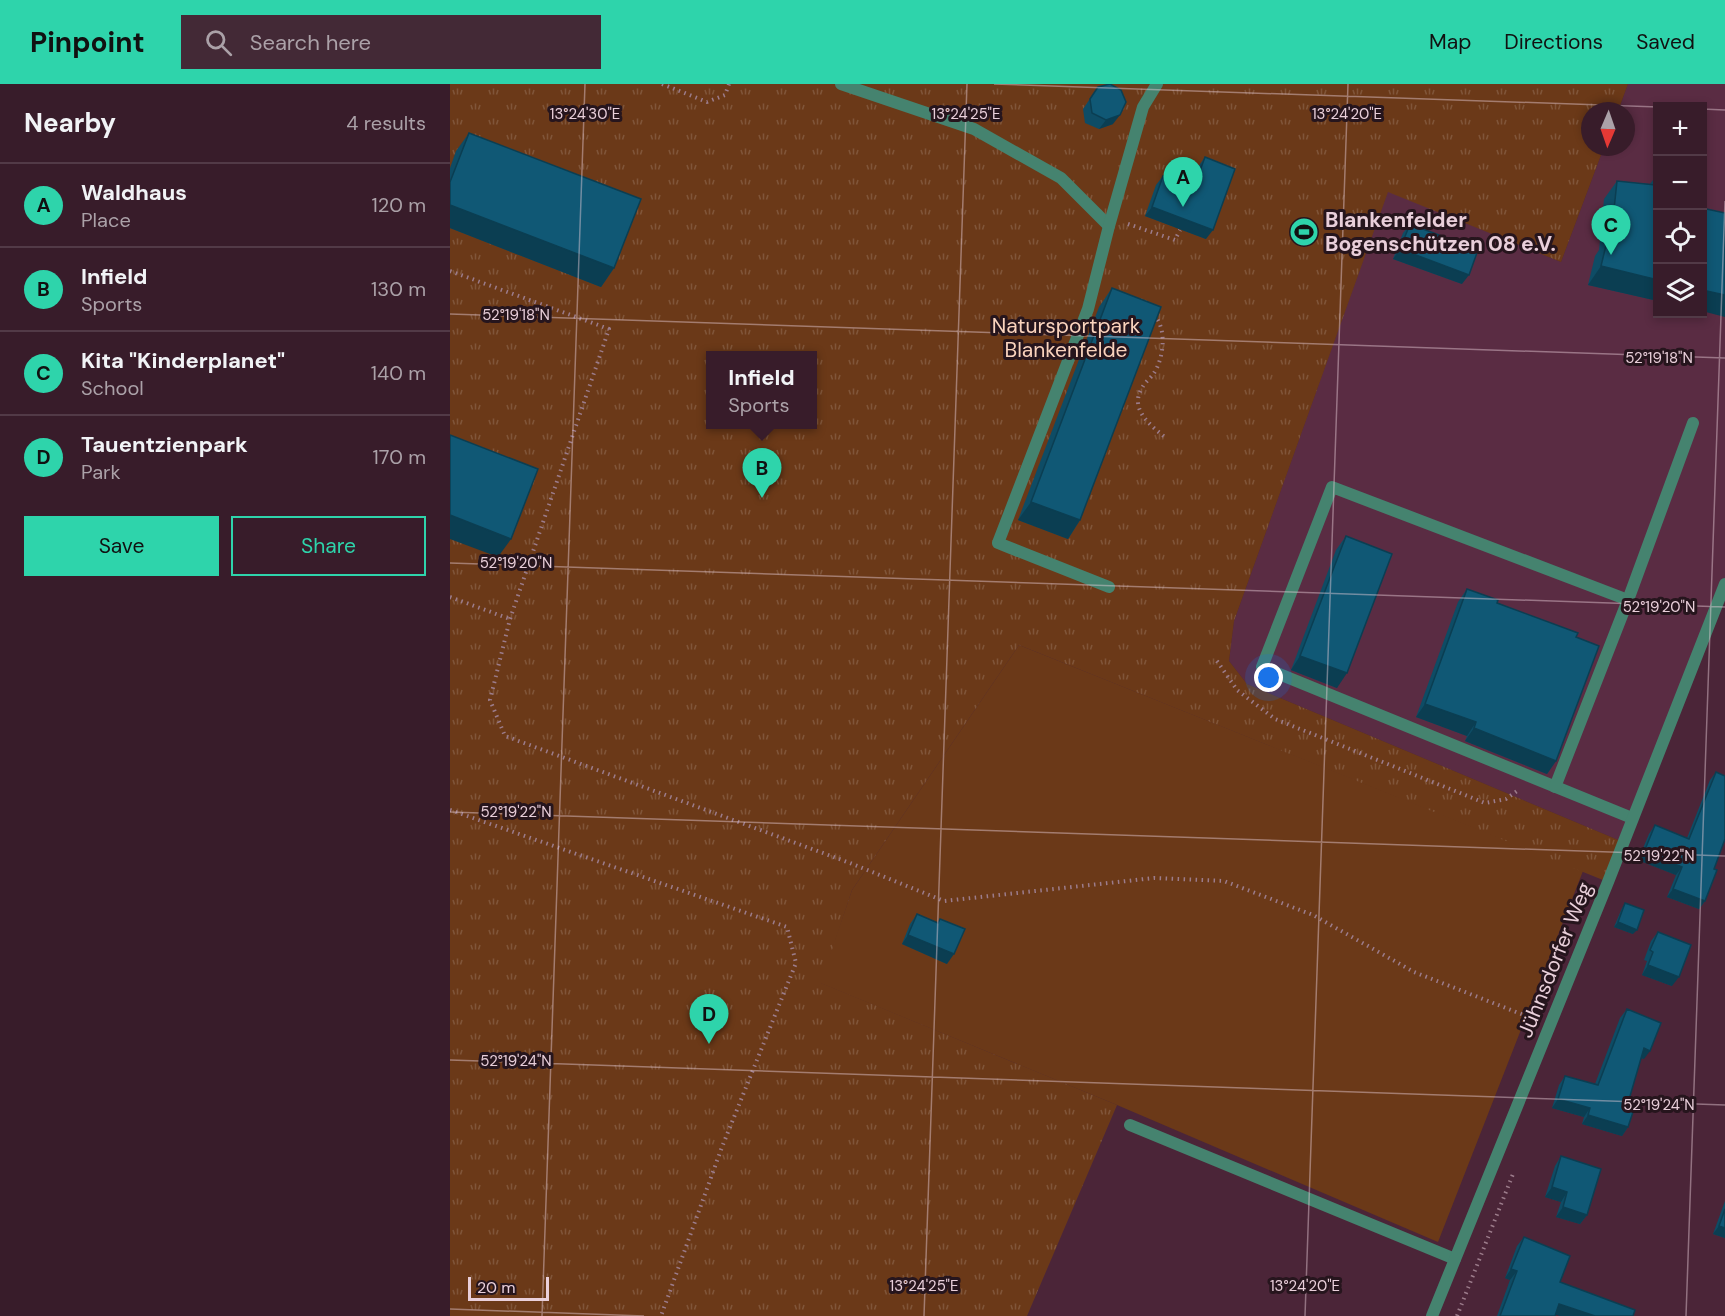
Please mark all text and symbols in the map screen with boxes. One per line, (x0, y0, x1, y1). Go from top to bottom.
search box (181, 15, 601, 69)
text: Pinpoint (30, 24, 145, 61)
icon: search (202, 26, 235, 59)
text: Search here (250, 28, 371, 57)
text: Map (1429, 28, 1471, 56)
text: Directions (1504, 28, 1603, 56)
text: Saved (1636, 28, 1695, 56)
north arrow (1581, 102, 1635, 156)
map controls (1653, 102, 1707, 318)
button: + (1653, 102, 1707, 156)
text: 13°24'30"E (550, 104, 620, 124)
text: 13°24'25"E (932, 104, 1000, 124)
text: 13°24'20"E (1312, 104, 1382, 124)
text: Nearby (24, 106, 116, 140)
text: 4 results (346, 110, 426, 136)
button: − (1653, 156, 1707, 210)
pin: A (1164, 158, 1202, 207)
text: Waldhaus (81, 178, 187, 207)
text: A (36, 192, 51, 218)
text: 120 m (372, 192, 426, 218)
place label: Blankenfelder Bogenschützen 08 e.V. (1325, 206, 1556, 258)
pin: C (1592, 206, 1630, 255)
text: Place (81, 207, 131, 233)
button: locate (1653, 210, 1707, 264)
sports icon: Blankenfelder Bogenschützen 08 e.V. (1288, 216, 1320, 248)
text: Infield (81, 262, 148, 291)
button: layers (1653, 264, 1707, 318)
text: B (37, 276, 50, 302)
text: 130 m (371, 276, 426, 302)
text: Sports (81, 291, 142, 317)
text: 52°19'18"N (482, 305, 550, 325)
park label: Natursportpark Blankenfelde (992, 312, 1141, 364)
text: Kita "Kinderplanet" (81, 346, 285, 375)
text: 52°19'18"N (1625, 348, 1693, 368)
popup (706, 351, 817, 429)
text: C (36, 360, 51, 386)
text: 140 m (371, 360, 426, 386)
text: Infield (728, 363, 795, 392)
text: School (81, 375, 144, 401)
text: Sports (728, 392, 790, 418)
text: Tauentzienpark (81, 430, 248, 459)
text: D (36, 444, 51, 470)
text: 170 m (373, 444, 426, 470)
pin: B (742, 448, 782, 498)
text: Park (81, 459, 121, 485)
button: Save (24, 516, 219, 576)
button: Share (231, 516, 426, 576)
text: 52°19'20"N (480, 553, 552, 573)
text: 52°19'20"N (1623, 597, 1695, 617)
your location (1254, 663, 1283, 692)
text: 52°19'22"N (480, 802, 552, 822)
text: 52°19'22"N (1623, 846, 1695, 866)
street label: Jühnsdorfer Weg (1511, 878, 1599, 1042)
pin: D (690, 994, 728, 1044)
text: 52°19'24"N (480, 1051, 552, 1071)
text: 52°19'24"N (1623, 1095, 1695, 1115)
scale bar (468, 1274, 549, 1302)
text: 13°24'25"E (890, 1276, 958, 1296)
text: 13°24'20"E (1270, 1276, 1340, 1296)
text: 20 m (477, 1277, 516, 1298)

